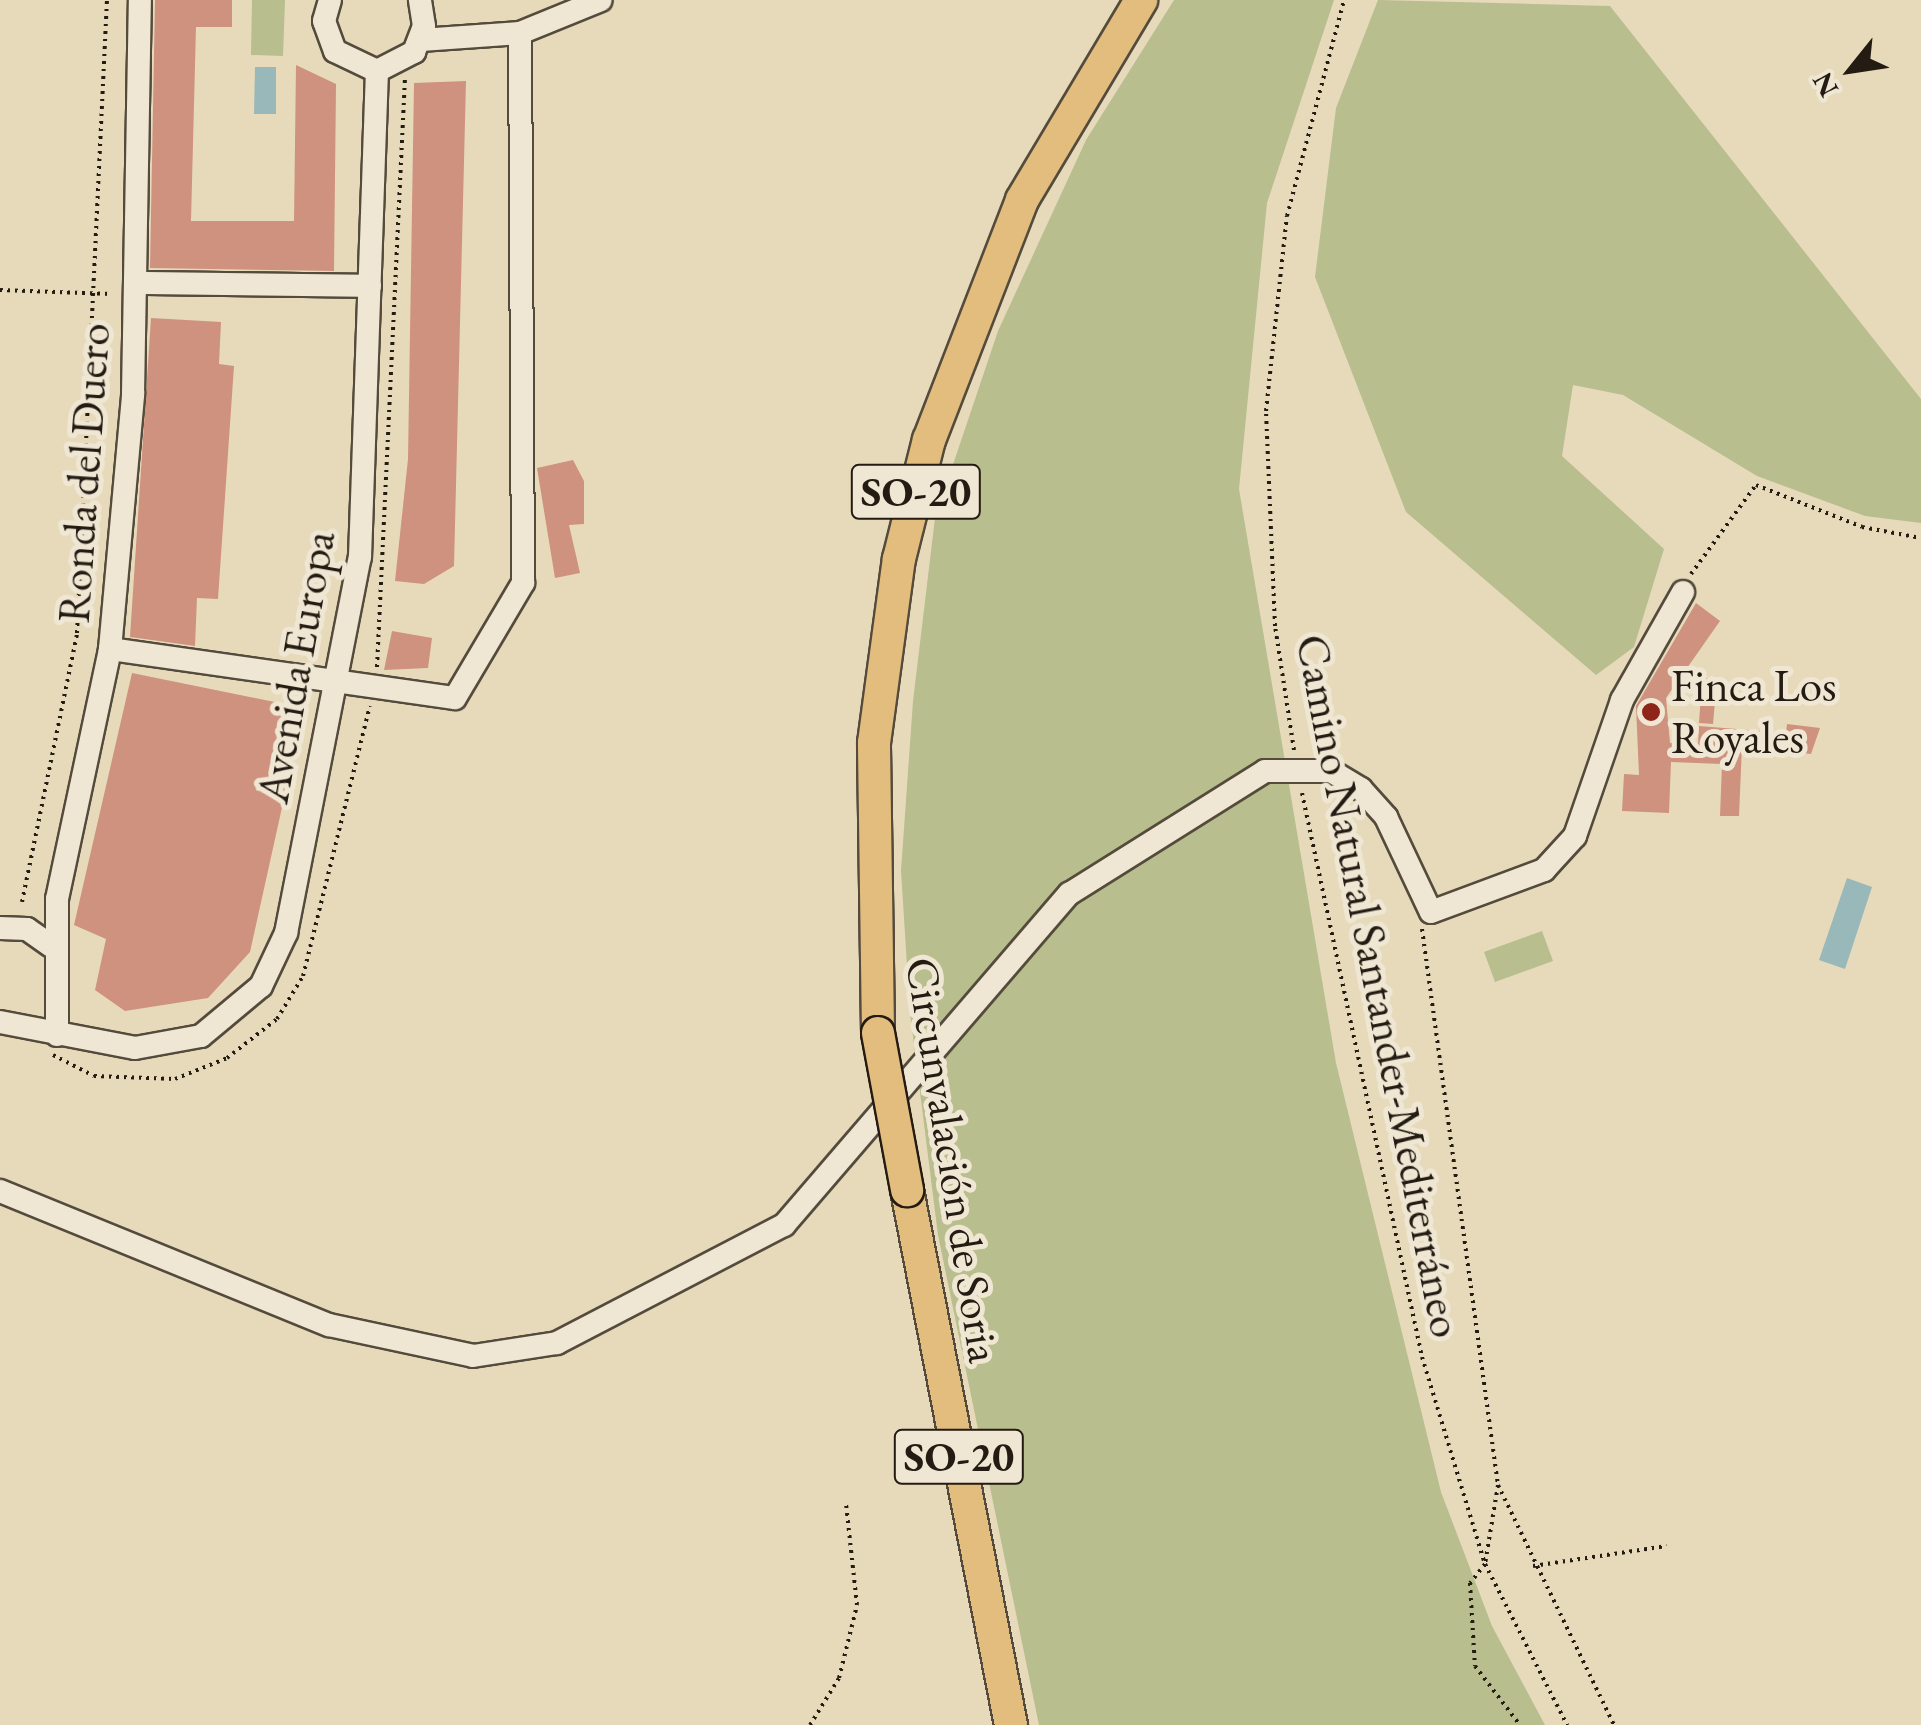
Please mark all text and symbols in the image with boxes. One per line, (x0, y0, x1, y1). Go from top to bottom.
north arrow (1801, 20, 1901, 120)
text: N (1804, 66, 1846, 104)
street label: Ronda del Duero (47, 321, 121, 625)
road number: SO-20 (848, 455, 984, 529)
street label: Avenida Europa (245, 527, 347, 807)
street label: Camino Natural Santander-Mediterráneo (1284, 630, 1474, 1342)
place label: Finca Los Royales (1671, 659, 1837, 765)
marker: Finca Los Royales (1640, 701, 1662, 723)
street label: Circunvalación de Soria (894, 954, 1012, 1366)
road number: SO-20 (892, 1420, 1026, 1494)

